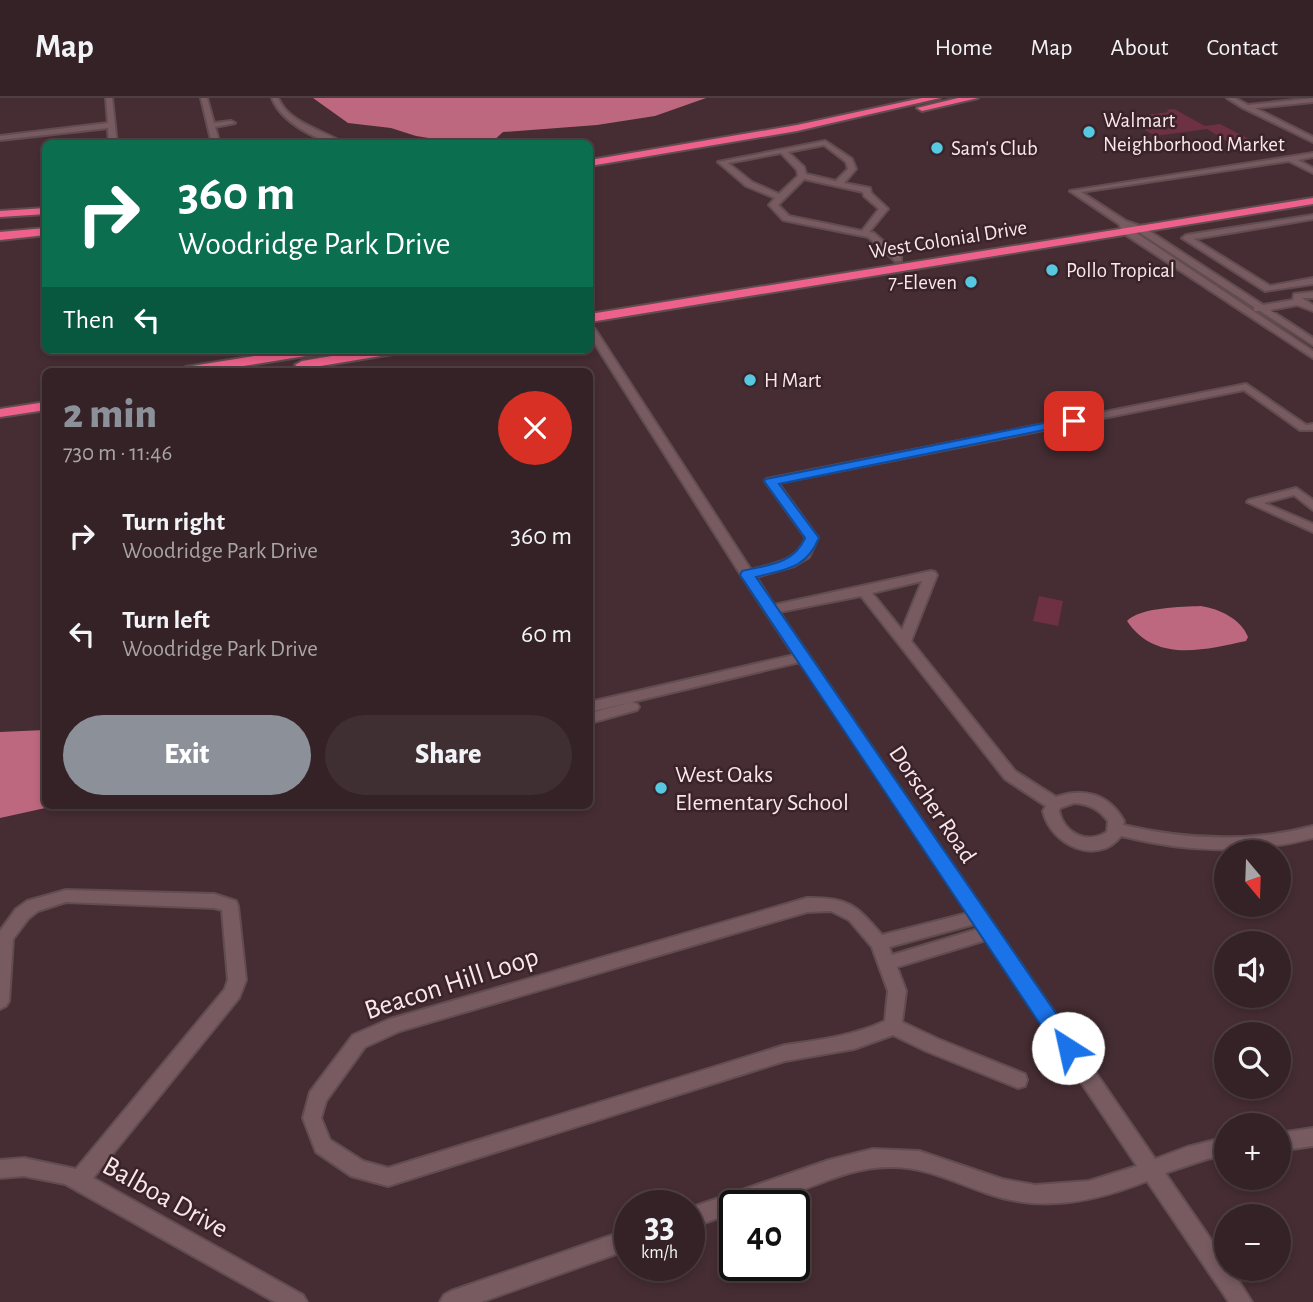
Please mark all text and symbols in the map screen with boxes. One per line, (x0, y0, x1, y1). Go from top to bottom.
text: Map (35, 31, 94, 64)
text: Home (935, 36, 993, 60)
text: Map (1031, 36, 1073, 60)
text: About (1111, 36, 1168, 60)
text: Contact (1206, 36, 1278, 60)
place label: Walmart Neighborhood Market (1103, 110, 1285, 155)
marker: Walmart Neighborhood Market (1081, 124, 1097, 140)
place label: Sam's Club (951, 138, 1038, 159)
marker: Sam's Club (929, 140, 945, 156)
icon: right (63, 168, 154, 259)
text: 360 m (178, 170, 295, 219)
street label: West Colonial Drive (868, 217, 1028, 262)
text: Woodridge Park Drive (178, 228, 451, 260)
place label: Pollo Tropical (1066, 260, 1175, 281)
marker: Pollo Tropical (1044, 262, 1060, 278)
place label: 7-Eleven (888, 272, 957, 293)
marker: 7-Eleven (963, 274, 979, 290)
icon: left (128, 301, 166, 339)
text: Then (63, 307, 114, 333)
place label: H Mart (764, 370, 821, 391)
marker: H Mart (742, 372, 758, 388)
button: close (498, 391, 572, 465)
pin (1044, 391, 1104, 451)
text: 2 min (63, 393, 157, 435)
icon: arrive (1055, 402, 1093, 440)
text: 730 m · 11:46 (63, 442, 172, 465)
text: Turn right (122, 509, 225, 535)
icon: right (63, 517, 101, 555)
text: 360 m (510, 523, 572, 549)
text: Woodridge Park Drive (122, 540, 318, 563)
text: Turn left (122, 607, 210, 633)
icon: left (63, 615, 101, 653)
text: 60 m (521, 621, 572, 647)
text: Woodridge Park Drive (122, 638, 318, 661)
button: Exit (63, 715, 311, 795)
button: Share (325, 715, 572, 795)
street label: Dorscher Road (884, 742, 980, 868)
place label: West Oaks Elementary School (675, 763, 849, 815)
marker: West Oaks Elementary School (653, 780, 669, 796)
north arrow (1214, 840, 1292, 917)
map controls (1214, 840, 1291, 1281)
button: sound (1214, 931, 1291, 1008)
street label: Beacon Hill Loop (361, 943, 542, 1025)
position arrow (1031, 1011, 1105, 1085)
button: search (1214, 1022, 1291, 1099)
button: + (1214, 1113, 1291, 1190)
street label: Balboa Drive (98, 1152, 233, 1244)
speed limit sign: 40 (719, 1190, 810, 1281)
button: − (1214, 1204, 1291, 1281)
text: 33 (644, 1209, 675, 1244)
text: km/h (641, 1244, 678, 1262)

